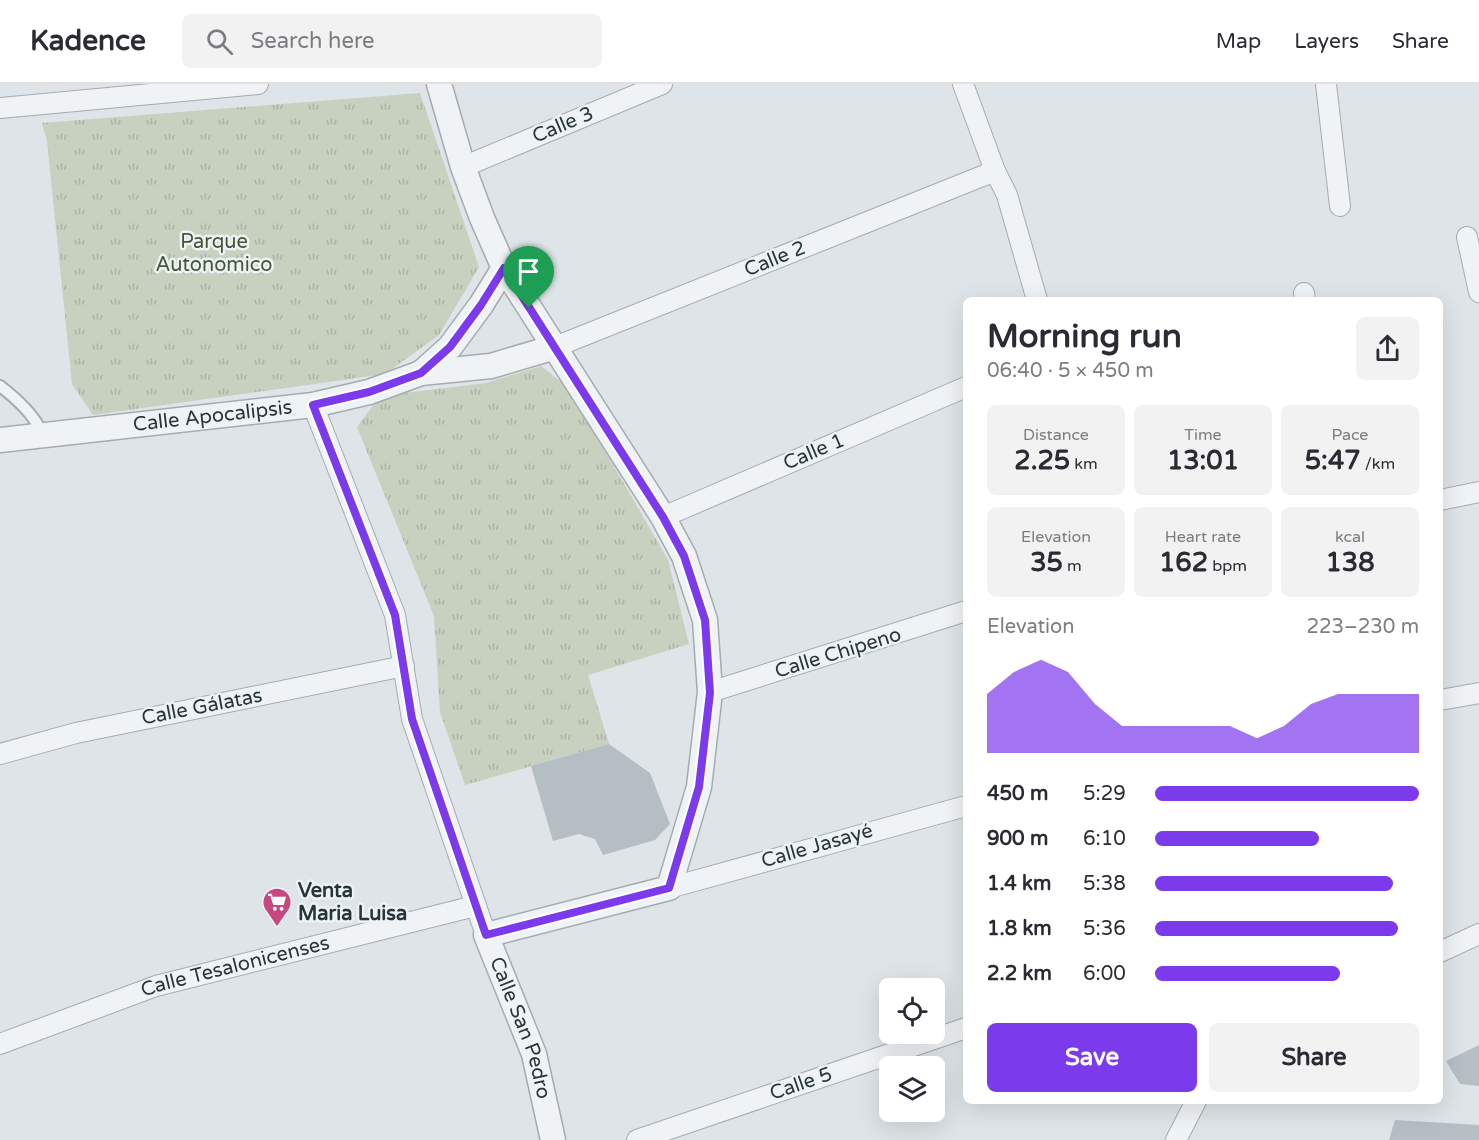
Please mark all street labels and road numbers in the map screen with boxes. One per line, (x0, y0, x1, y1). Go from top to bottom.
street label: Calle 3 (529, 101, 597, 149)
street label: Calle 2 (741, 236, 809, 282)
street label: Calle Apocalipsis (132, 395, 294, 437)
street label: Calle 1 (780, 428, 848, 476)
street label: Calle Chipeno (772, 622, 904, 684)
street label: Calle Gálatas (140, 684, 264, 730)
street label: Calle Jasayé (759, 819, 875, 873)
street label: Calle Tesalonicenses (137, 931, 332, 1003)
street label: Calle San Pedro (484, 953, 556, 1101)
street label: Calle 5 (767, 1062, 835, 1106)

